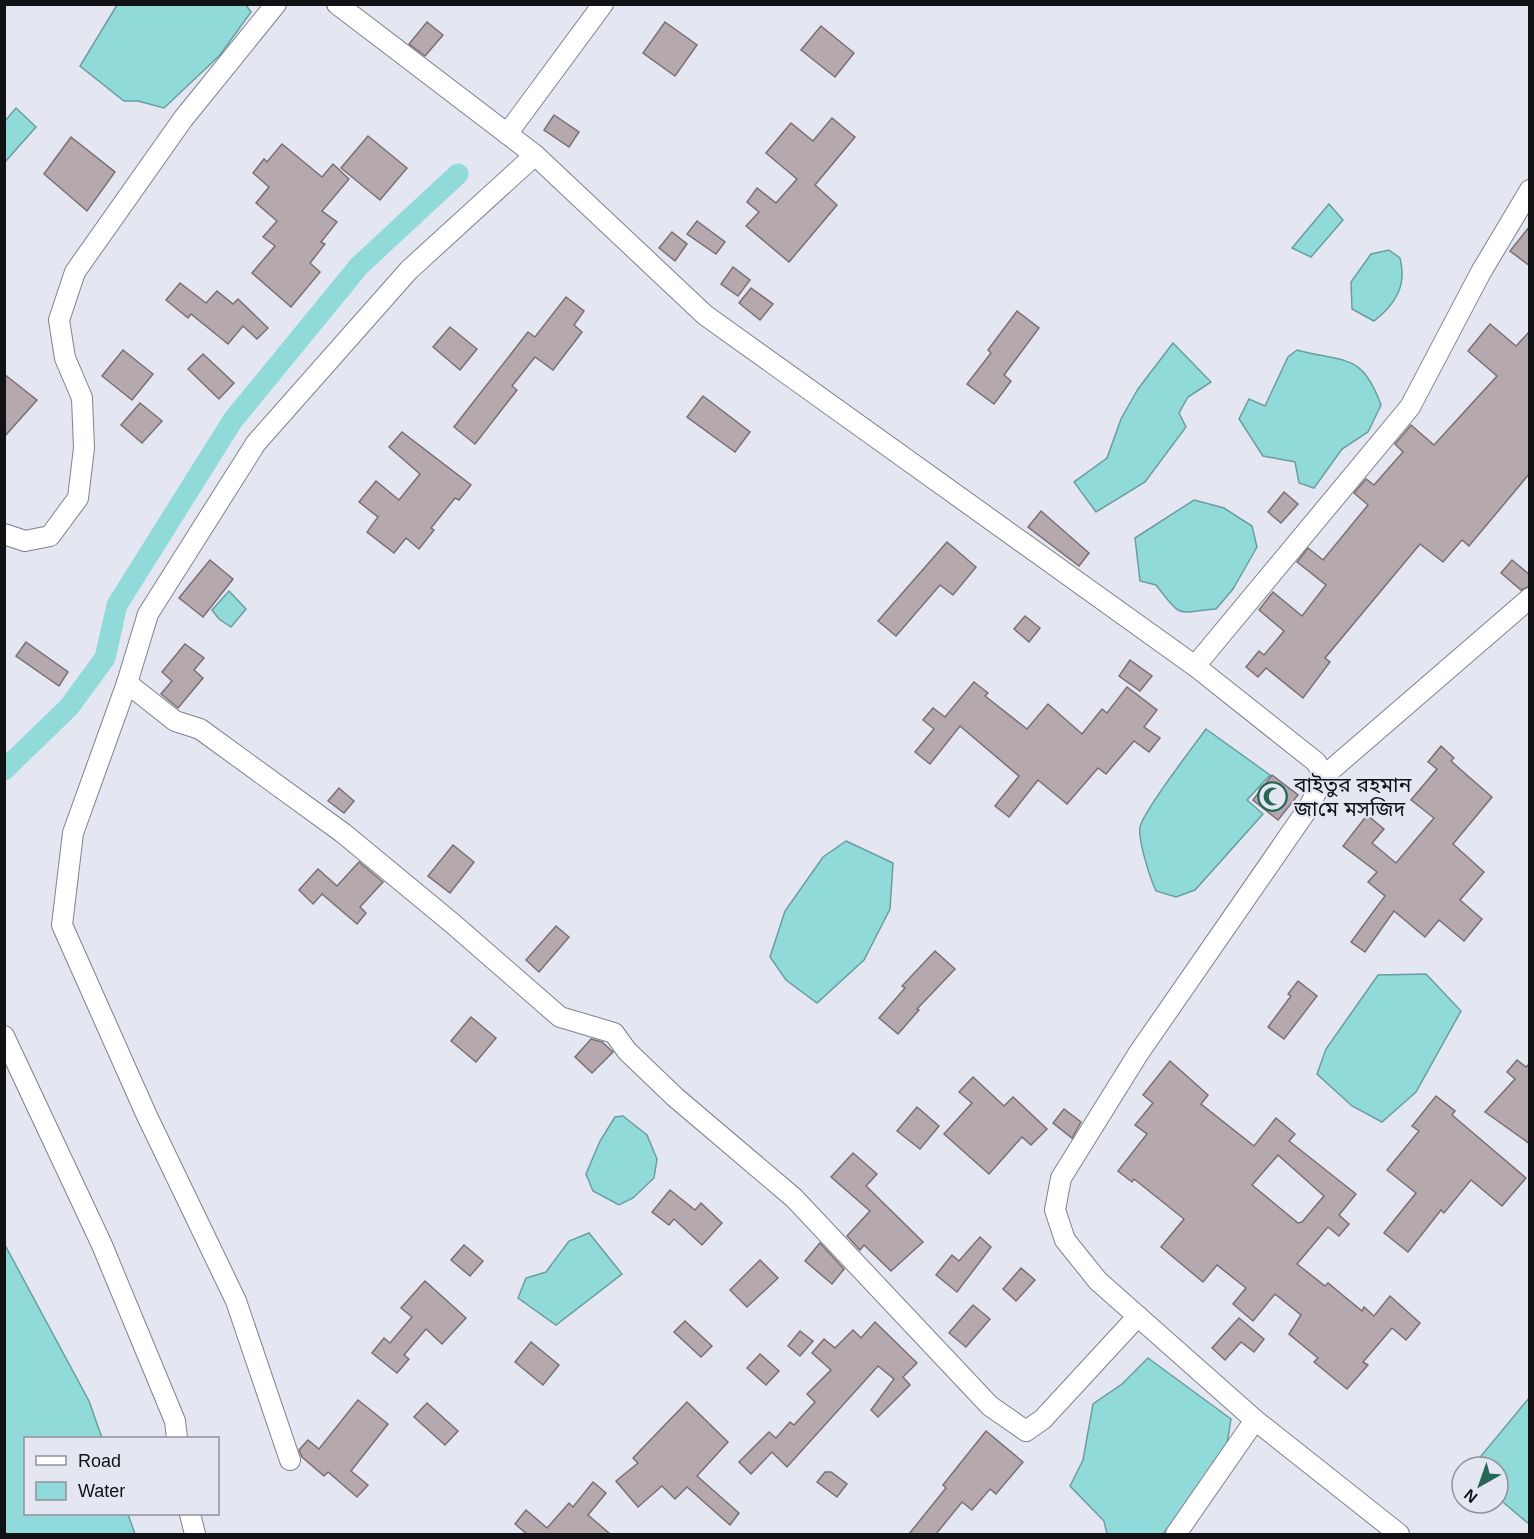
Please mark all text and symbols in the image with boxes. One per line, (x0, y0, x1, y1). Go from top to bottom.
place label: বাইতুর রহমান জা‌মে মস‌জিদ (1293, 773, 1412, 820)
mosque icon: বাইতুর রহমান জা‌মে মস‌জিদ (1257, 781, 1289, 813)
legend (24, 1437, 219, 1515)
text: Road (78, 1451, 121, 1471)
north arrow (1450, 1455, 1510, 1515)
text: Water (78, 1481, 125, 1501)
text: N (1461, 1486, 1481, 1506)

